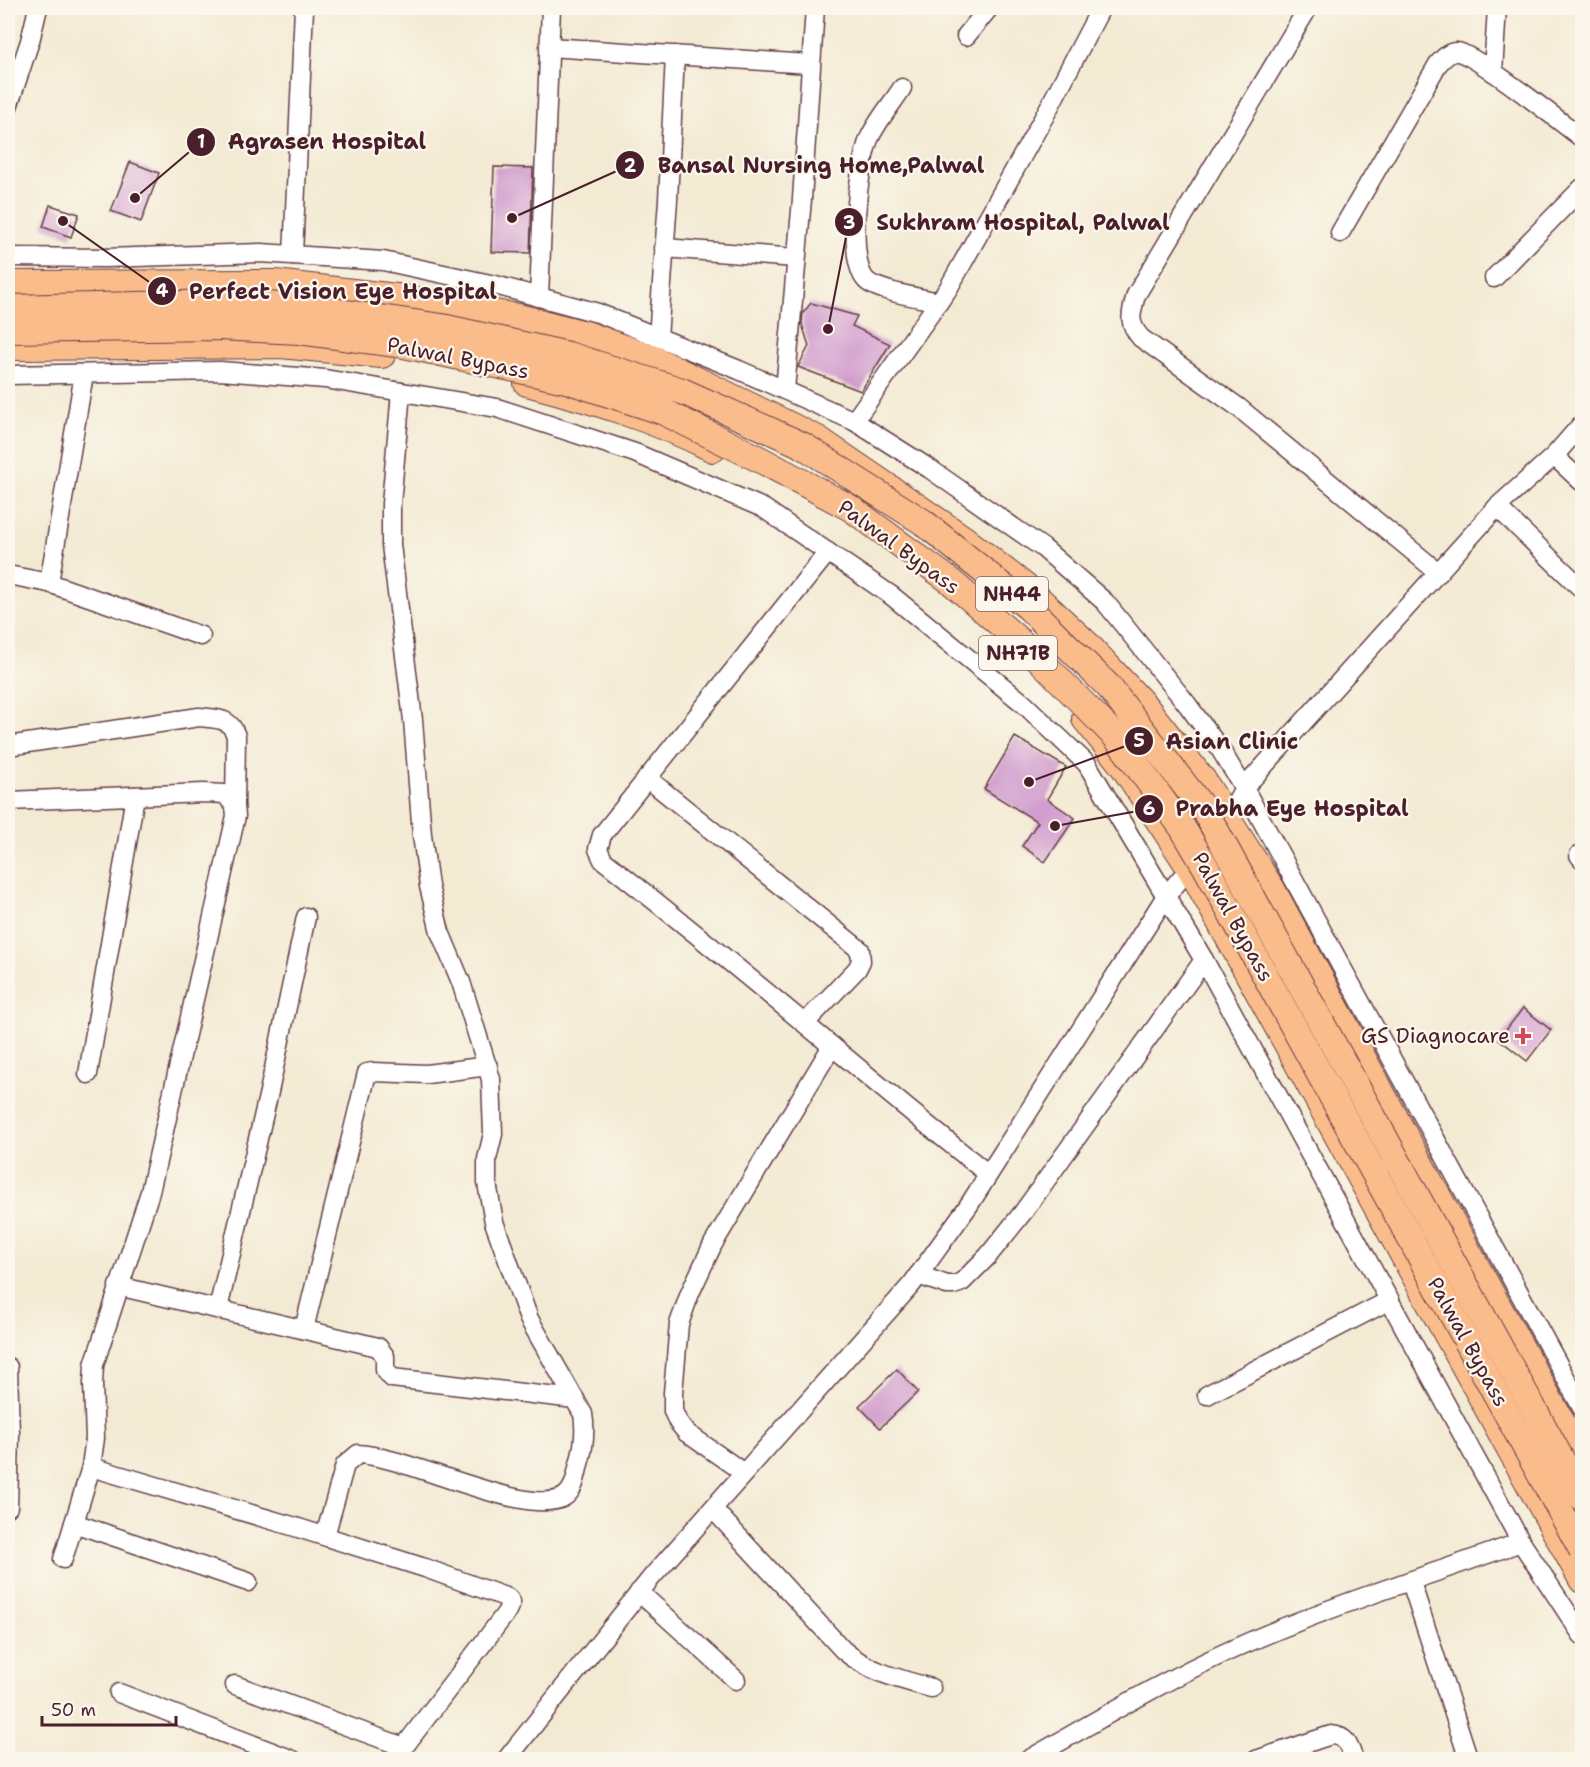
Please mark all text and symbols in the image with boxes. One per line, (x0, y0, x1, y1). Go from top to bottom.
callout: Agrasen Hospital (186, 122, 438, 162)
text: Agrasen Hospital (228, 127, 426, 156)
text: 1 (197, 130, 205, 154)
callout: Bansal Nursing Home,Palwal (615, 145, 996, 185)
text: Bansal Nursing Home,Palwal (658, 151, 985, 180)
text: 2 (624, 154, 637, 178)
callout: Sukhram Hospital, Palwal (834, 202, 1182, 242)
text: Sukhram Hospital, Palwal (876, 208, 1170, 237)
text: 3 (843, 211, 855, 235)
callout: Perfect Vision Eye Hospital (147, 271, 509, 311)
text: Perfect Vision Eye Hospital (189, 277, 497, 306)
text: 4 (156, 279, 169, 303)
street label: Palwal Bypass (385, 331, 531, 385)
street label: Palwal Bypass (832, 493, 966, 601)
road number: NH44 (976, 577, 1048, 611)
road number: NH71B (979, 636, 1057, 670)
callout: Asian Clinic (1124, 721, 1310, 761)
text: Asian Clinic (1166, 727, 1298, 756)
text: 5 (1133, 729, 1145, 753)
callout: Prabha Eye Hospital (1134, 789, 1421, 829)
text: Prabha Eye Hospital (1175, 794, 1409, 823)
text: 6 (1143, 797, 1155, 821)
street label: Palwal Bypass (1186, 847, 1280, 987)
place label: GS Diagnocare (1361, 1022, 1510, 1050)
marker: GS Diagnocare (1514, 1027, 1532, 1045)
street label: Palwal Bypass (1421, 1272, 1515, 1412)
scale bar (42, 1689, 176, 1727)
text: 50 m (51, 1698, 96, 1722)

